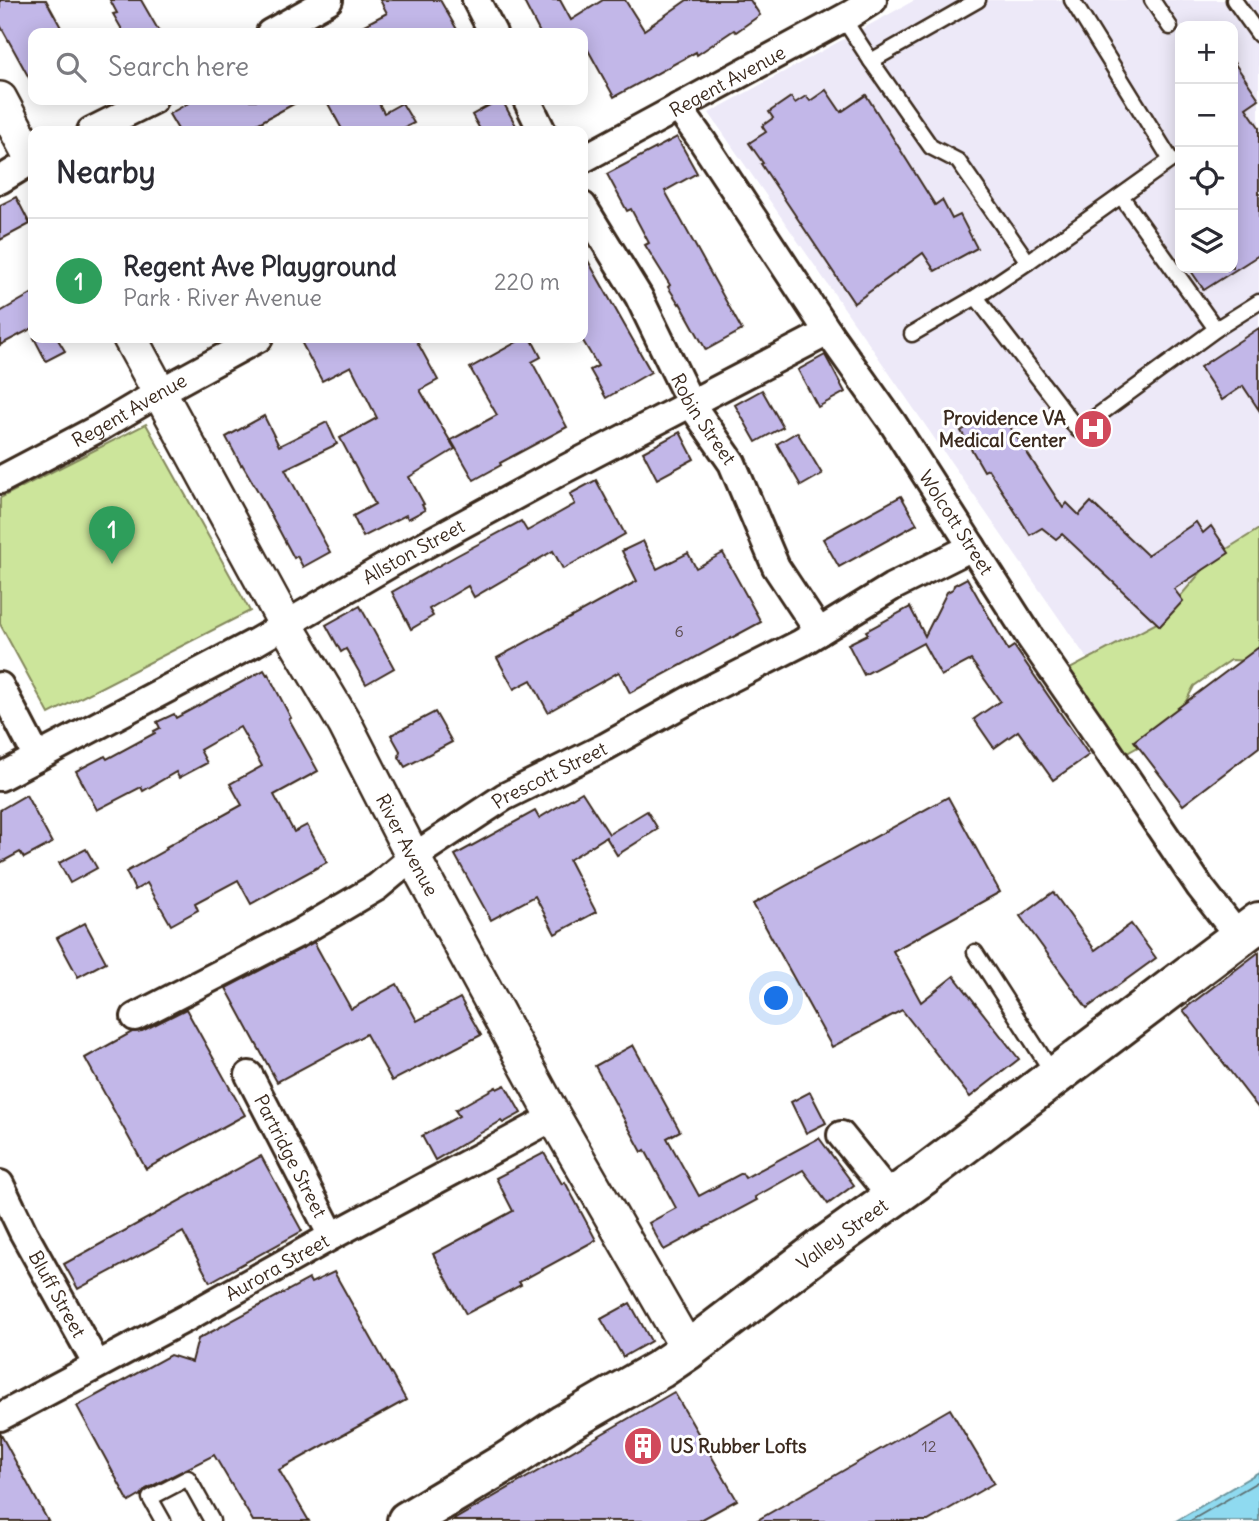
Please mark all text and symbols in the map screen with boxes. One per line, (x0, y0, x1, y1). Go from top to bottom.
map controls (1175, 21, 1238, 273)
button: + (1175, 21, 1238, 84)
search box (28, 28, 588, 105)
street label: Regent Avenue (665, 40, 789, 122)
icon: search (52, 48, 90, 86)
text: Search here (108, 50, 249, 83)
button: − (1175, 84, 1238, 147)
button: locate (1175, 147, 1238, 210)
text: Nearby (56, 153, 156, 191)
button: layers (1175, 210, 1238, 273)
text: Regent Ave Playground (123, 250, 397, 283)
text: 1 (74, 267, 84, 296)
text: 220 m (494, 267, 560, 296)
text: Park · River Avenue (123, 283, 322, 312)
street label: Regent Avenue (68, 368, 191, 452)
street label: Robin Street (666, 369, 741, 469)
place label: Providence VA Medical Center (939, 406, 1066, 452)
hospital icon: Providence VA Medical Center (1072, 408, 1114, 450)
street label: Wolcott Street (914, 465, 999, 579)
pin: 1 (89, 506, 135, 564)
street label: Allston Street (358, 514, 468, 589)
house number: 6 (674, 621, 684, 641)
street label: Prescott Street (487, 736, 611, 814)
street label: River Avenue (371, 790, 444, 900)
your location (759, 981, 793, 1015)
street label: Partridge Street (249, 1090, 332, 1222)
street label: Valley Street (792, 1193, 892, 1275)
street label: Aurora Street (221, 1228, 333, 1306)
street label: Bluff Street (24, 1246, 91, 1341)
building icon: US Rubber Lofts (622, 1425, 664, 1467)
place label: US Rubber Lofts (670, 1434, 807, 1458)
house number: 12 (921, 1436, 937, 1456)

